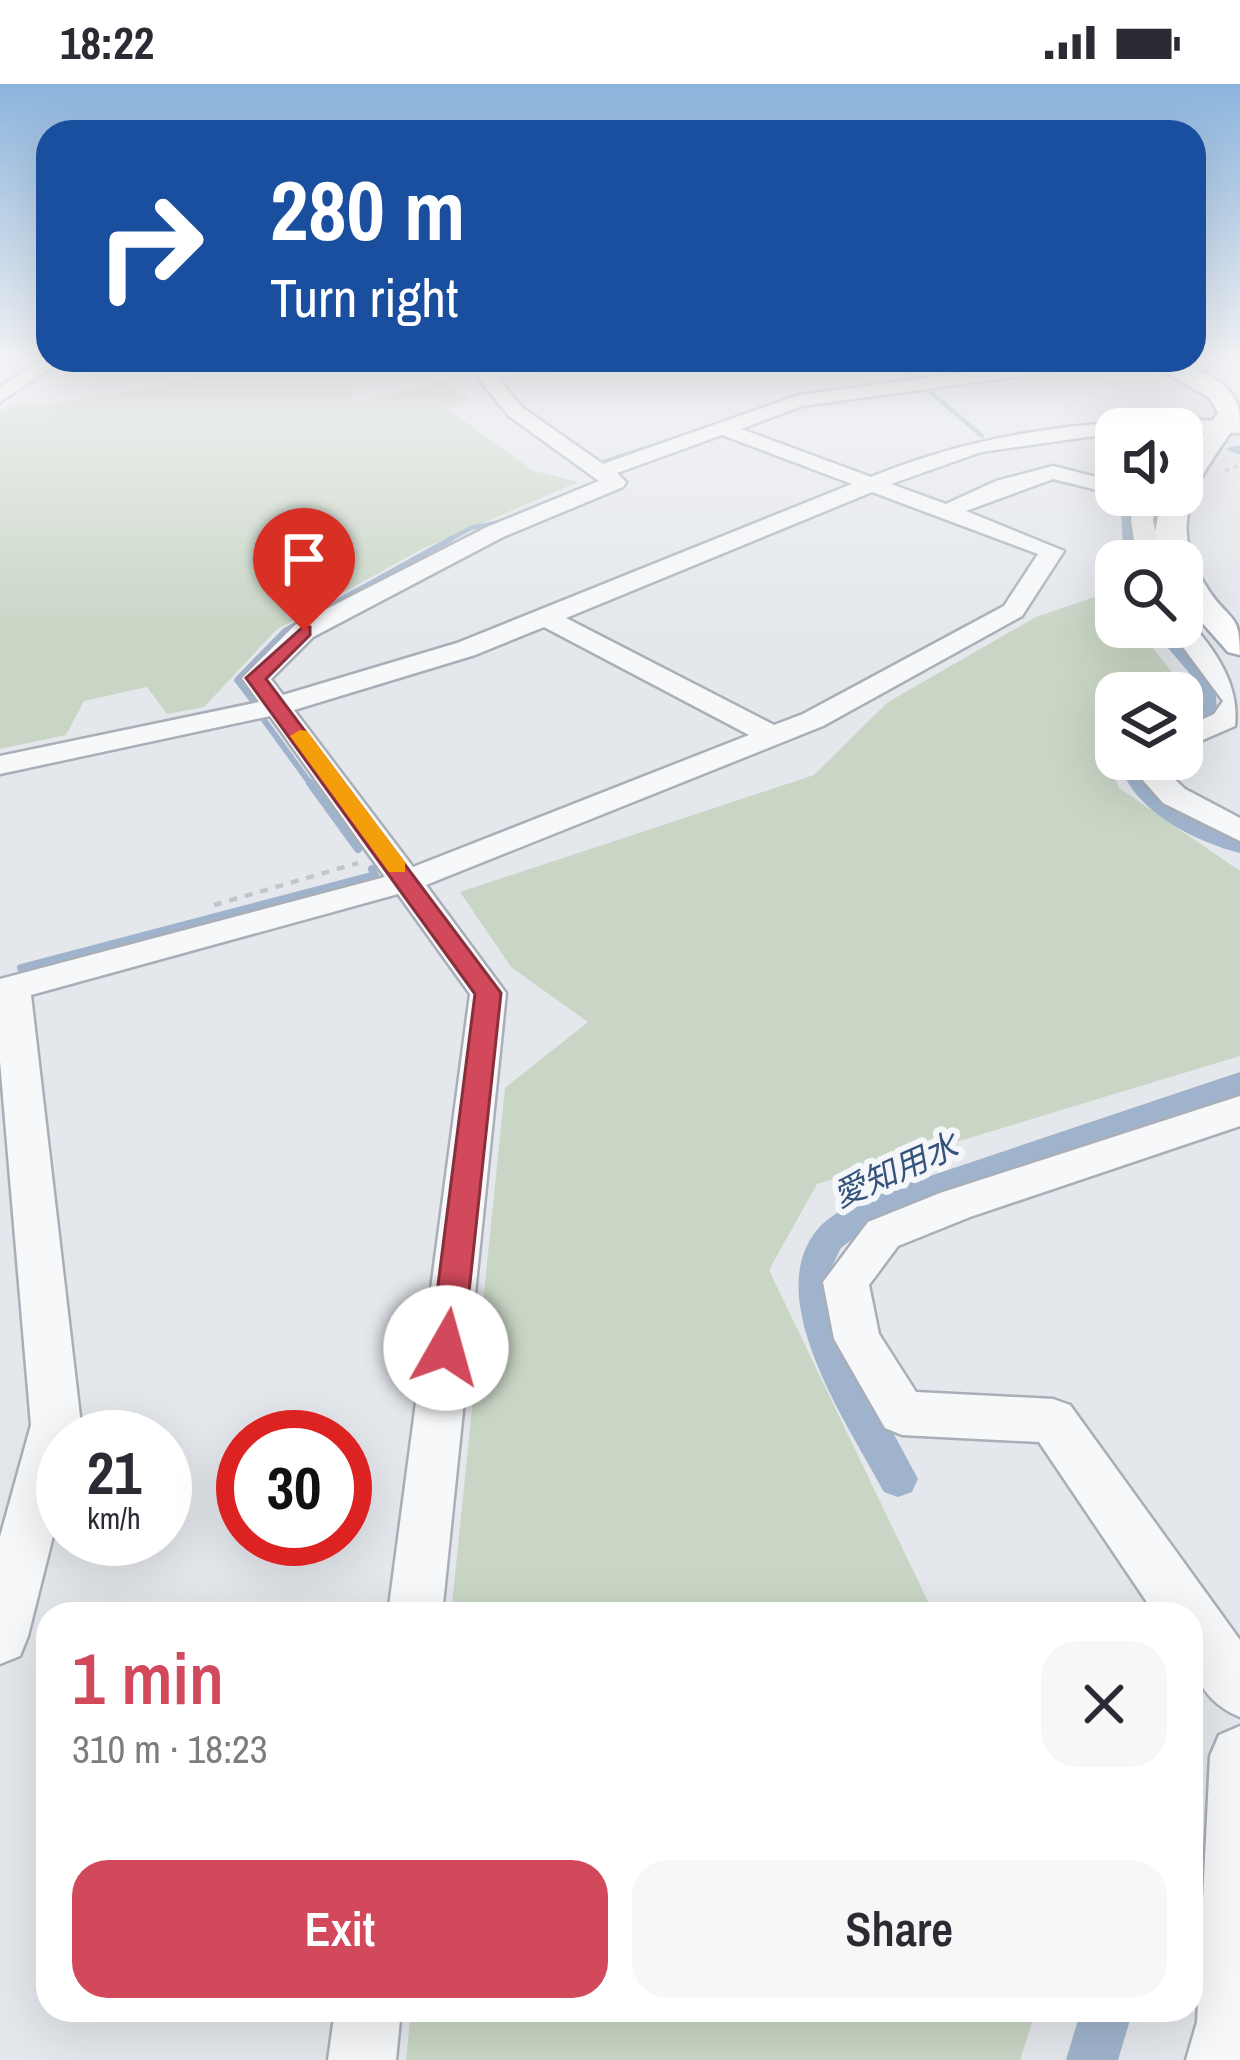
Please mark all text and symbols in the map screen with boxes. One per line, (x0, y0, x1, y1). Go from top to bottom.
text: 18:22 (60, 12, 154, 73)
text: 280 m (270, 153, 465, 266)
icon: right (72, 168, 228, 324)
text: Turn right (270, 261, 458, 334)
map controls (1095, 408, 1203, 780)
button: sound (1095, 408, 1203, 516)
pin (253, 508, 355, 631)
icon: arrive (271, 526, 337, 592)
button: search (1095, 540, 1203, 648)
button: layers (1095, 672, 1203, 780)
water label: 愛知用水 (826, 1122, 967, 1217)
position arrow (383, 1285, 509, 1411)
speed limit sign: 30 (216, 1410, 372, 1566)
text: 21 (87, 1432, 141, 1513)
text: km/h (87, 1498, 141, 1538)
text: 1 min (72, 1629, 224, 1726)
button: close (1041, 1641, 1167, 1767)
text: 310 m · 18:23 (72, 1723, 268, 1775)
button: Exit (72, 1860, 608, 1998)
button: Share (632, 1860, 1167, 1998)

